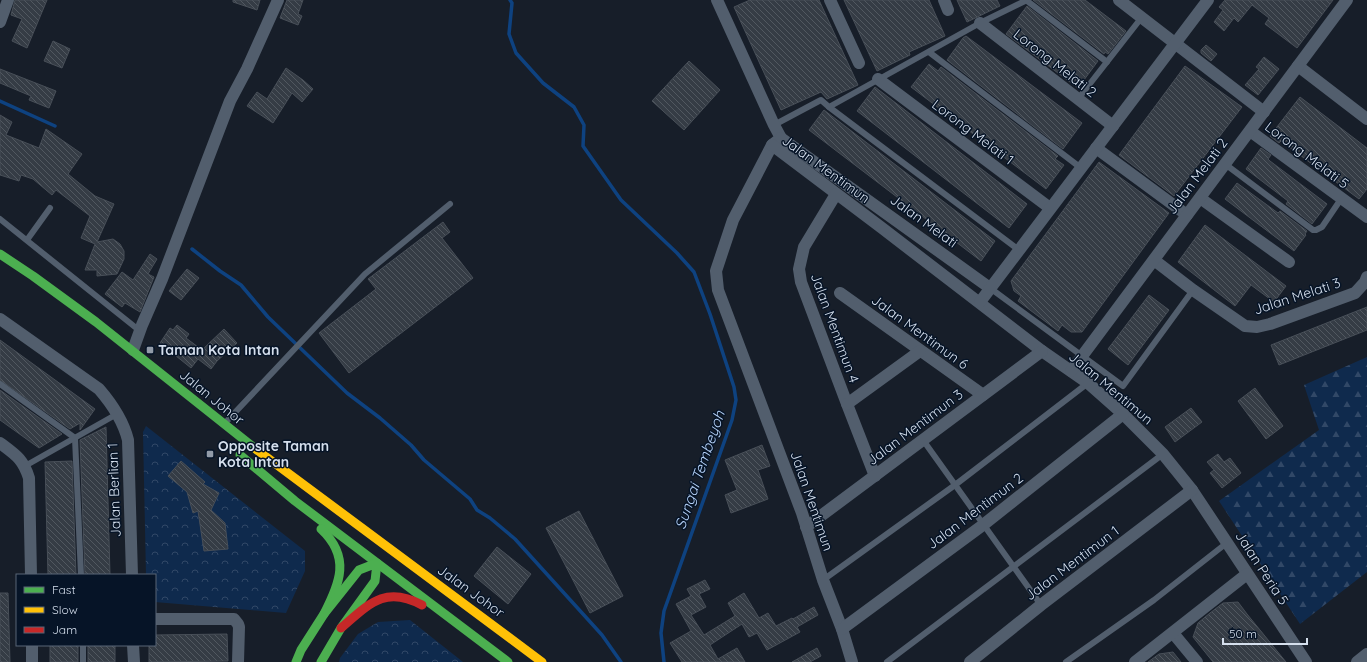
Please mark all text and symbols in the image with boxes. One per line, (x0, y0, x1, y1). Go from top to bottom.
street label: Lorong Melati 2 (1010, 25, 1100, 101)
street label: Lorong Melati 1 (928, 95, 1018, 169)
street label: Lorong Melati 5 (1261, 118, 1353, 192)
street label: Jalan Mentimun (779, 131, 873, 207)
street label: Jalan Melati 2 (1163, 134, 1232, 218)
street label: Jalan Melati (887, 190, 961, 252)
street label: Jalan Mentimun 4 (807, 271, 863, 385)
street label: Jalan Melati 3 (1251, 274, 1343, 318)
street label: Jalan Mentimun 6 (868, 291, 972, 374)
place label: Taman Kota Intan (158, 341, 279, 359)
marker: Taman Kota Intan (145, 345, 155, 355)
street label: Jalan Mentimun (1065, 348, 1157, 428)
street label: Jalan Johor (176, 365, 249, 429)
street label: Jalan Mentimun 3 (863, 385, 967, 469)
water label: Sungai Tembeyoh (670, 408, 729, 532)
place label: Opposite Taman Kota Intan (218, 437, 329, 471)
street label: Jalan Berlian 1 (103, 443, 125, 537)
marker: Opposite Taman Kota Intan (205, 449, 215, 459)
street label: Jalan Mentimun (787, 449, 837, 553)
street label: Jalan Mentimun 2 (923, 469, 1027, 553)
street label: Jalan Mentimun 1 (1021, 522, 1123, 604)
street label: Jalan Peria 5 (1231, 528, 1293, 608)
street label: Jalan Johor (434, 561, 508, 622)
legend (16, 574, 156, 646)
text: Fast (52, 582, 76, 597)
text: Slow (52, 602, 78, 617)
scale bar (1223, 620, 1307, 646)
text: Jam (52, 622, 77, 637)
text: 50 m (1229, 626, 1257, 641)

